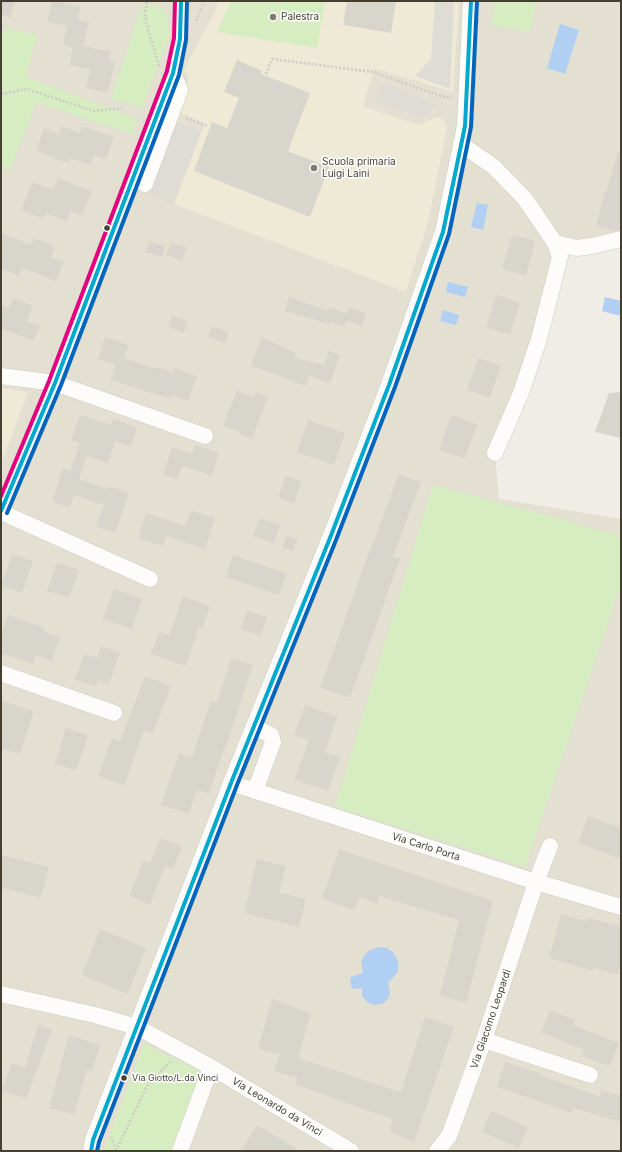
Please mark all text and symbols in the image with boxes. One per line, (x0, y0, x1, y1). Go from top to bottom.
place label: Palestra (281, 11, 319, 23)
marker: Palestra (268, 12, 278, 22)
place label: Scuola primaria Luigi Laini (322, 156, 396, 180)
marker: Scuola primaria Luigi Laini (309, 163, 319, 173)
unlabelled marker (102, 223, 112, 233)
street label: Via Carlo Porta (390, 830, 462, 864)
street label: Via Giacomo Leopardi (468, 968, 514, 1070)
marker: Via Giotto/L.da Vinci (119, 1073, 129, 1083)
place label: Via Giotto/L.da Vinci (132, 1073, 218, 1083)
street label: Via Leonardo da Vinci (230, 1075, 324, 1139)

